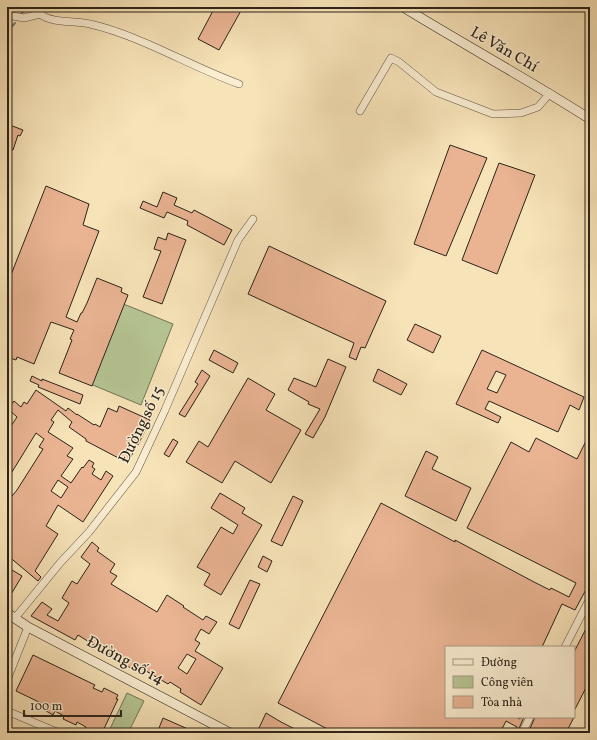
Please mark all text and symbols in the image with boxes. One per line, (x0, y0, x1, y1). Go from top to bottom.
street label: Lê Văn Chí (466, 22, 542, 78)
street label: Đường số 15 (114, 383, 170, 467)
street label: Đường số 14 (82, 631, 168, 691)
legend (445, 646, 575, 718)
text: Đường (481, 655, 517, 671)
text: Công viên (481, 675, 533, 691)
scale bar (24, 692, 121, 718)
text: Tòa nhà (481, 695, 522, 711)
text: 100 m (30, 699, 63, 715)

